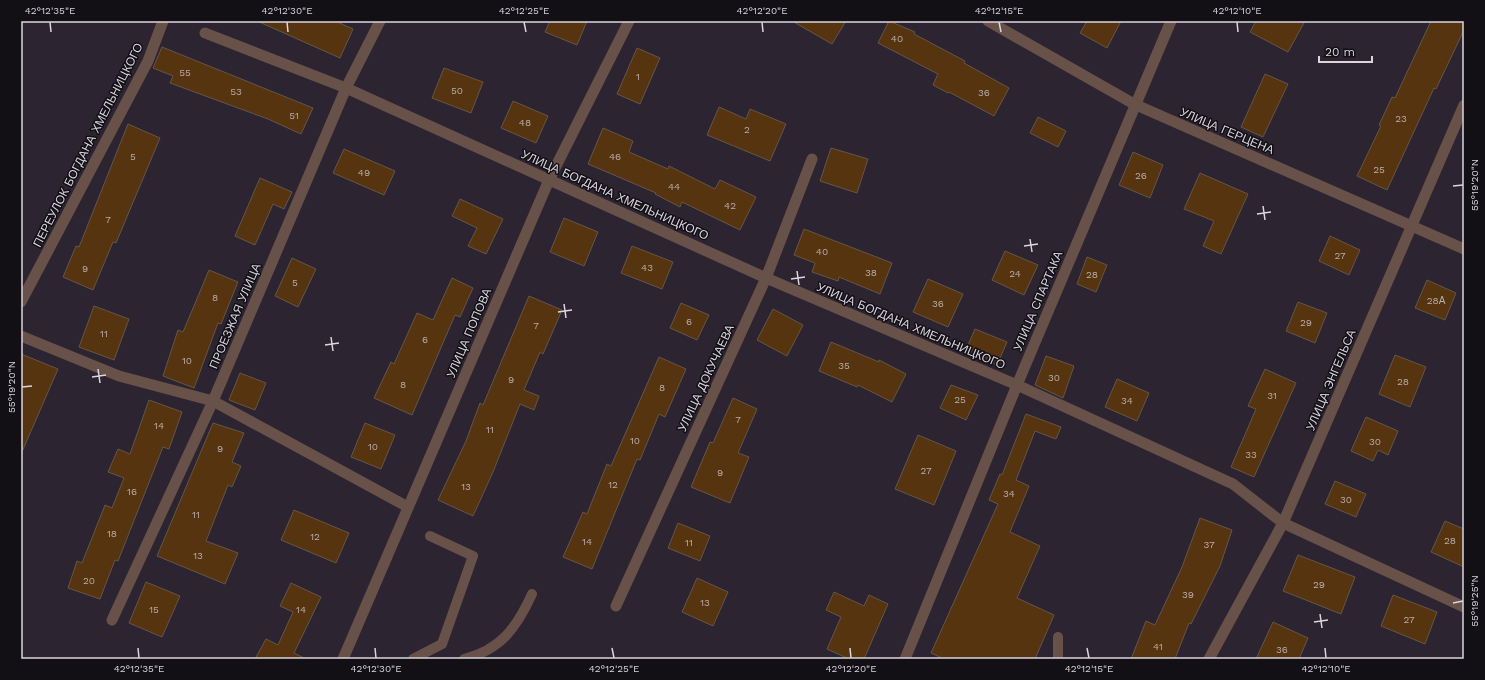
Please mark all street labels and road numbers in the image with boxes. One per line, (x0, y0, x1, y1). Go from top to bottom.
street label: ПЕРЕУЛОК БОГДАНА ХМЕЛЬНИЦКОГО (30, 41, 146, 249)
street label: УЛИЦА ГЕРЦЕНА (1178, 105, 1276, 157)
street label: УЛИЦА БОГДАНА ХМЕЛЬНИЦКОГО (519, 147, 711, 243)
street label: УЛИЦА СПАРТАКА (1011, 249, 1065, 353)
street label: ПРОЕЗЖАЯ УЛИЦА (206, 261, 264, 371)
street label: УЛИЦА БОГДАНА ХМЕЛЬНИЦКОГО (815, 280, 1007, 372)
street label: УЛИЦА ПОПОВА (444, 286, 494, 380)
street label: УЛИЦА ДОКУЧАЕВА (675, 322, 737, 434)
street label: УЛИЦА ЭНГЕЛЬСА (1303, 327, 1359, 433)

